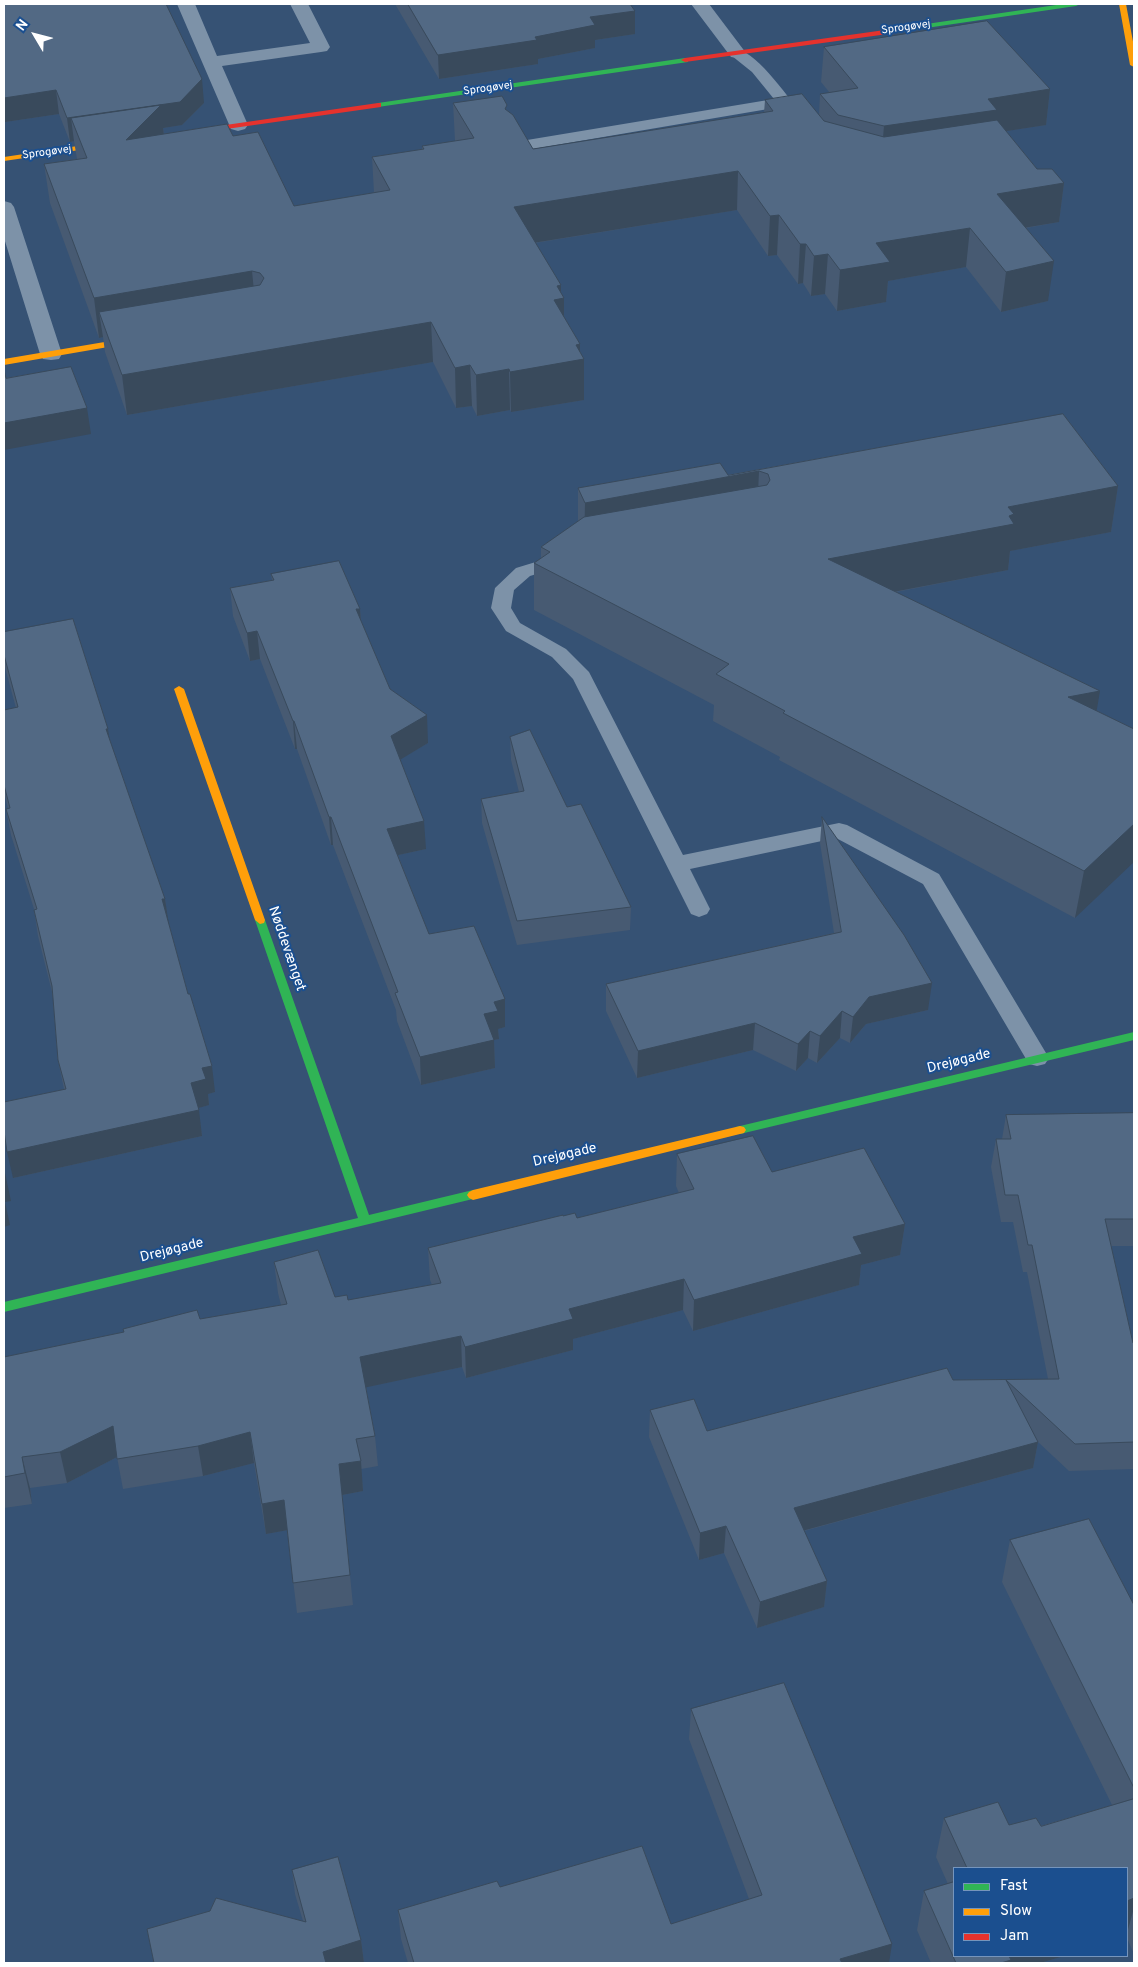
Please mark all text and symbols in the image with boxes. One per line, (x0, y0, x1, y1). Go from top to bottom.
north arrow (10, 10, 60, 60)
text: N (13, 17, 32, 35)
street label: Sprogøvej (881, 18, 931, 38)
street label: Sprogøvej (463, 79, 513, 99)
street label: Sprogøvej (22, 143, 72, 163)
street label: Nøddevænget (264, 904, 308, 994)
street label: Drejøgade (926, 1046, 992, 1078)
street label: Drejøgade (532, 1141, 598, 1171)
street label: Drejøgade (139, 1235, 205, 1267)
legend (953, 1867, 1128, 1957)
text: Fast (1000, 1877, 1028, 1896)
text: Slow (1000, 1902, 1032, 1921)
text: Jam (1000, 1927, 1029, 1946)

